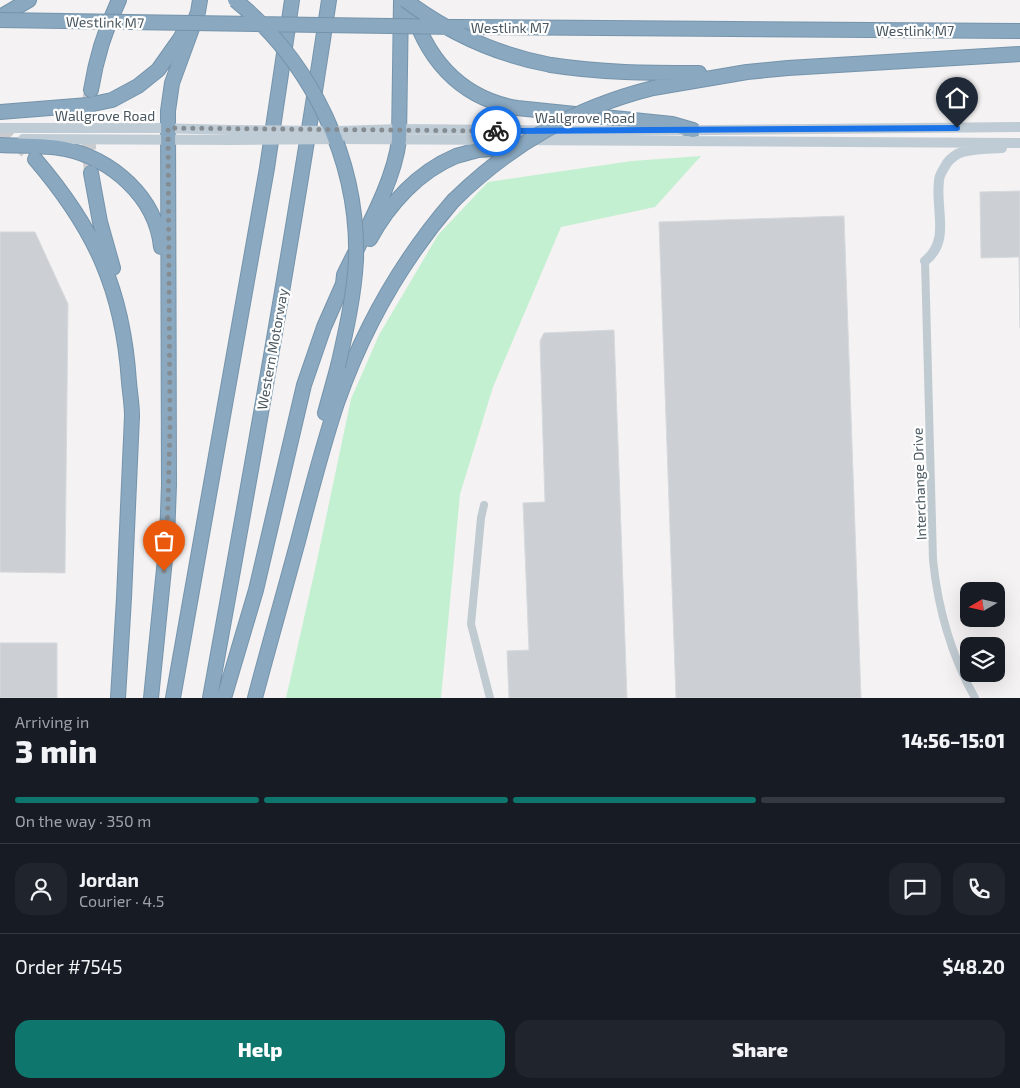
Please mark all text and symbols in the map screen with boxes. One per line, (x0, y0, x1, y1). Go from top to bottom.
street label: Westlink M7 (66, 13, 144, 31)
street label: Westlink M7 (471, 19, 549, 36)
street label: Westlink M7 (876, 22, 954, 39)
pin (936, 77, 978, 128)
icon: home (943, 84, 971, 112)
courier (471, 106, 521, 156)
street label: Wallgrove Road (55, 107, 155, 124)
street label: Wallgrove Road (535, 109, 635, 126)
icon: bike (482, 117, 510, 145)
street label: Western Motorway (253, 286, 291, 411)
street label: Interchange Drive (909, 427, 929, 541)
pin (143, 520, 185, 571)
icon: bag (150, 527, 178, 555)
north arrow (960, 582, 1005, 628)
map controls (960, 582, 1005, 682)
button: layers (960, 637, 1005, 682)
text: Arriving in (15, 712, 89, 731)
text: 14:56–15:01 (902, 729, 1005, 752)
text: 3 min (15, 731, 97, 769)
text: On the way · 350 m (15, 811, 151, 830)
button: person (15, 863, 67, 915)
button: chat (889, 863, 941, 915)
button: phone (953, 863, 1005, 915)
text: Jordan (79, 868, 139, 891)
text: Courier · 4.5 (79, 891, 164, 910)
text: Order #7545 (15, 955, 122, 978)
text: $48.20 (942, 955, 1005, 978)
button: Help (15, 1020, 505, 1078)
button: Share (515, 1020, 1005, 1078)

